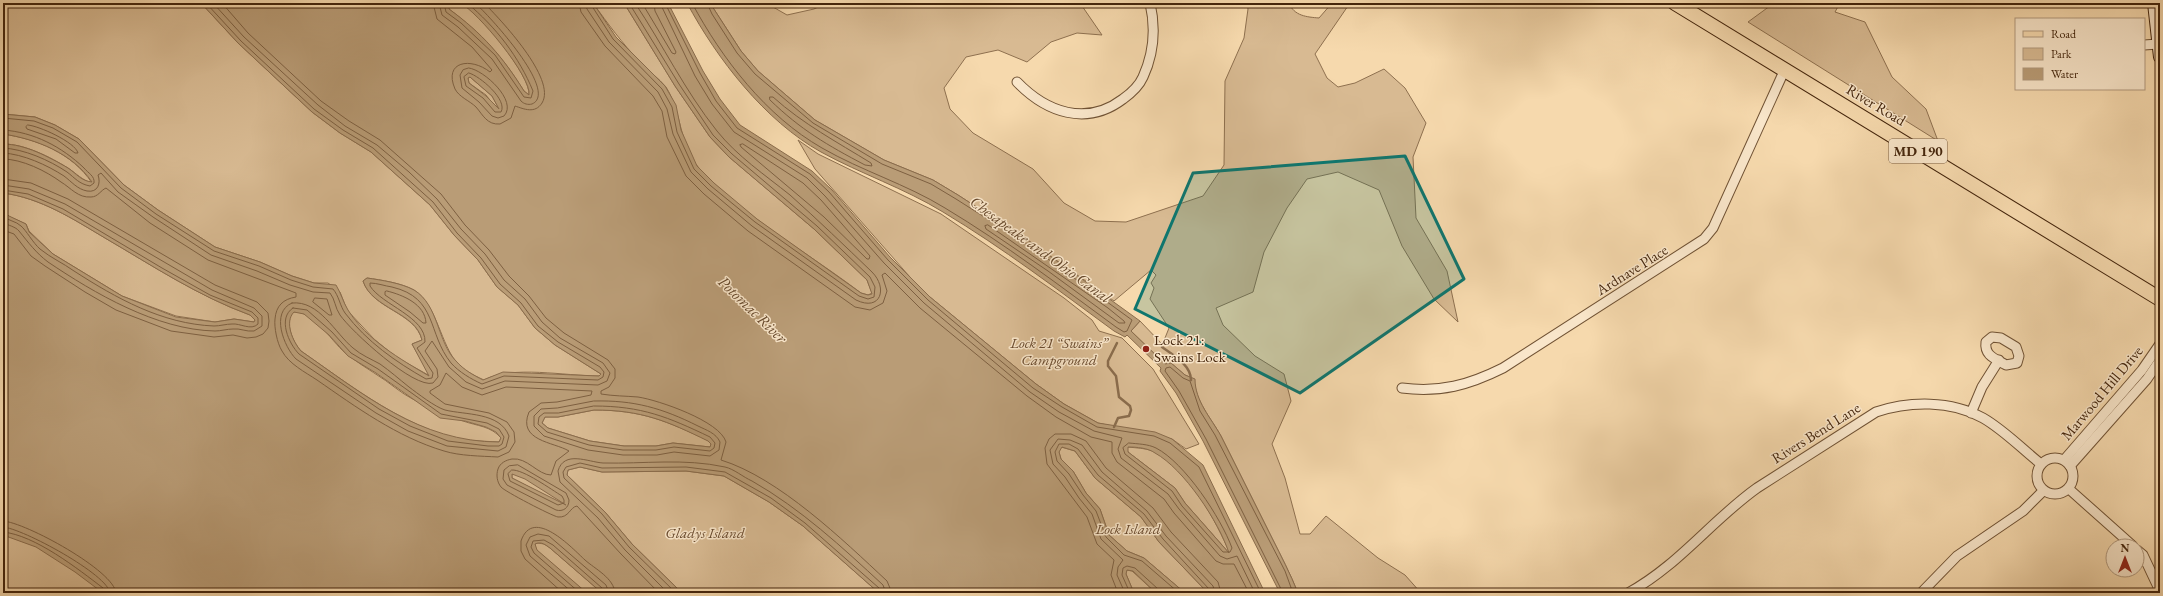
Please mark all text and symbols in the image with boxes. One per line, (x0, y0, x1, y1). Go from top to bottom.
legend (2015, 18, 2145, 90)
text: Road (2051, 26, 2077, 42)
text: Park (2051, 46, 2072, 62)
text: Water (2051, 66, 2078, 82)
street label: River Road (1843, 79, 1910, 130)
road number: MD 190 (1889, 139, 1947, 163)
water label: Chesapeake and Ohio Canal (966, 191, 1116, 308)
street label: Ardnave Place (1591, 240, 1671, 300)
water label: Potomac River (714, 271, 792, 348)
place label: Lock 21: Swains Lock (1154, 330, 1227, 366)
park label: Lock 21 “Swains” Campground (1009, 333, 1110, 369)
street label: Marwood Hill Drive (2057, 341, 2147, 444)
marker: Lock 21: Swains Lock (1141, 344, 1151, 354)
street label: Rivers Bend Lane (1768, 398, 1864, 467)
park label: Lock Island (1094, 519, 1161, 538)
park label: Gladys Island (665, 523, 745, 542)
north arrow (2105, 538, 2145, 578)
text: N (2121, 541, 2130, 555)

